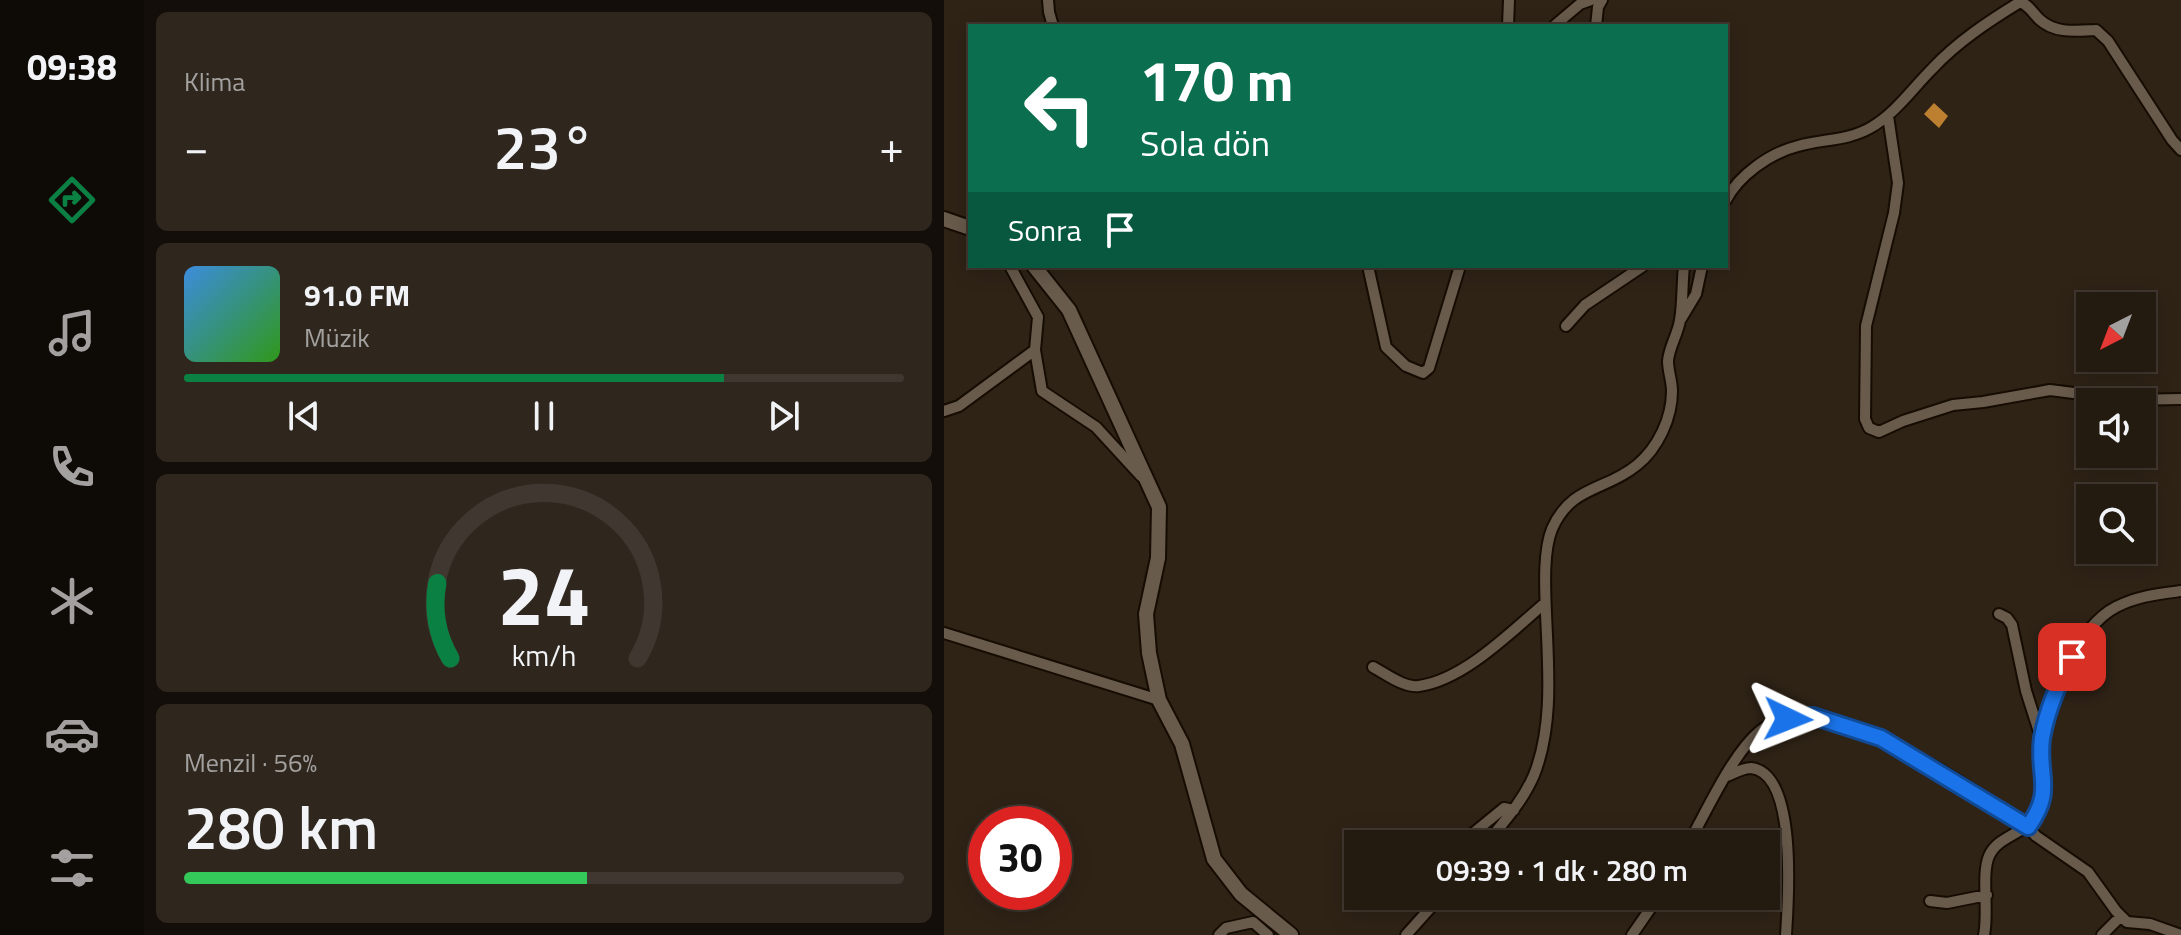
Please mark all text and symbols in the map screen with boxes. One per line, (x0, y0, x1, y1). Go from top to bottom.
text: 170 m (1140, 38, 1293, 123)
text: 09:38 (27, 39, 117, 94)
icon: left (1008, 56, 1112, 160)
text: Klima (184, 62, 245, 101)
text: 23° (494, 101, 594, 192)
text: − (184, 113, 209, 180)
text: + (879, 113, 904, 180)
text: Sola dön (1140, 115, 1270, 170)
icon: directions (44, 172, 100, 228)
text: Sonra (1008, 207, 1082, 253)
icon: arrive (1098, 208, 1142, 252)
text: 91.0 FM (304, 272, 410, 318)
north arrow (2076, 292, 2156, 372)
map controls (2076, 292, 2156, 564)
icon: music (44, 305, 100, 361)
text: Müzik (304, 318, 370, 357)
button: sound (2076, 388, 2156, 468)
icon: previous (282, 394, 326, 438)
icon: pause (522, 394, 566, 438)
icon: next (762, 394, 806, 438)
icon: phone (44, 439, 100, 495)
button: search (2076, 484, 2156, 564)
text: 24 (497, 530, 591, 656)
icon: climate (44, 573, 100, 629)
pin (2038, 623, 2106, 691)
text: km/h (512, 634, 576, 677)
icon: arrive (2050, 635, 2094, 679)
position arrow (1746, 677, 1830, 761)
icon: car (44, 706, 100, 762)
text: Menzil · 56% (184, 743, 317, 782)
text: 280 km (184, 781, 378, 872)
speed limit sign: 30 (968, 806, 1072, 910)
icon: filters (44, 840, 100, 896)
text: 09:39 · 1 dk · 280 m (1436, 847, 1688, 893)

